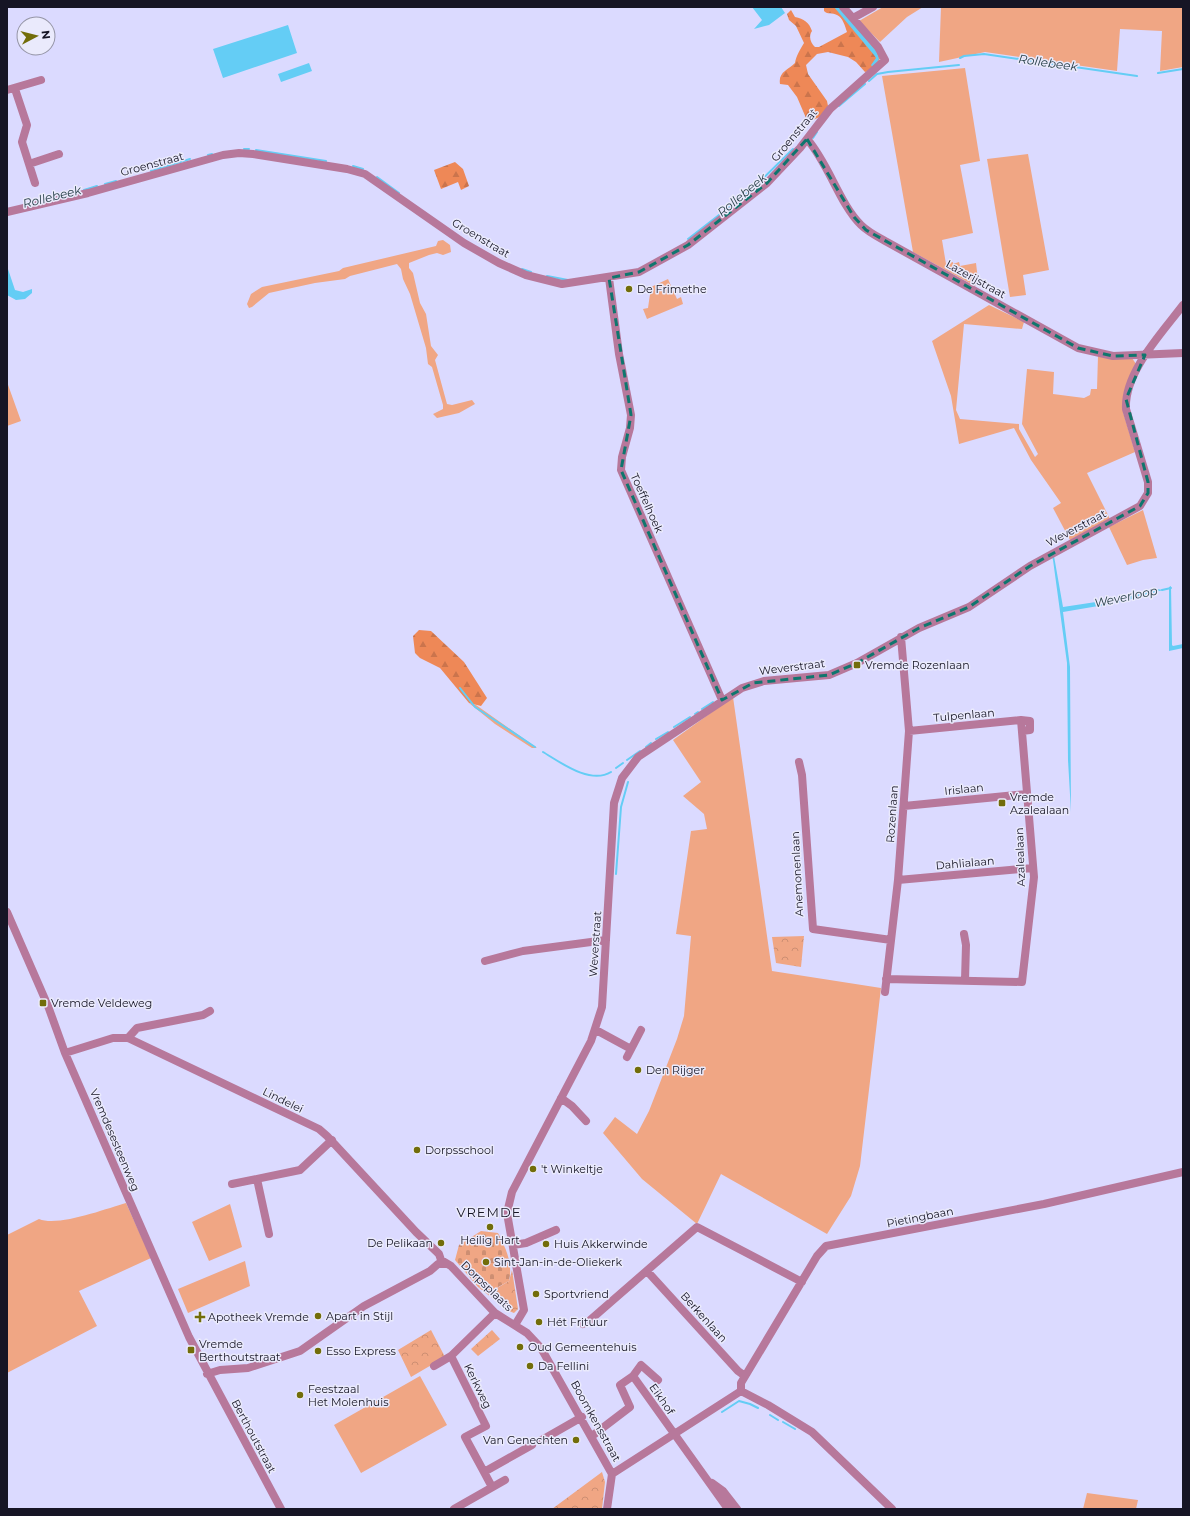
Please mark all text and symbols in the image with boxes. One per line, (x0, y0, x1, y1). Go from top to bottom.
north arrow (16, 16, 56, 56)
text: N (38, 30, 53, 40)
water label: Rollebeek (1017, 51, 1080, 74)
street label: Groenstraat (768, 105, 821, 164)
street label: Groenstraat (119, 149, 186, 179)
water label: Rollebeek (714, 169, 770, 220)
water label: Rollebeek (21, 182, 83, 211)
street label: Groenstraat (450, 215, 513, 261)
street label: Lazerijstraat (943, 257, 1009, 302)
place label: De Frimethe (637, 282, 707, 296)
marker: De Frimethe (624, 284, 634, 294)
street label: Toeffelhoek (628, 471, 667, 535)
street label: Weverstraat (1043, 506, 1109, 550)
water label: Weverloop (1093, 582, 1159, 611)
street label: Weverstraat (758, 656, 826, 678)
place label: Vremde Rozenlaan (865, 658, 970, 672)
marker: Vremde Rozenlaan (852, 660, 862, 670)
street label: Tulpenlaan (933, 705, 995, 725)
street label: Irislaan (944, 780, 984, 798)
street label: Rozenlaan (883, 785, 901, 843)
place label: Vremde Azalealaan (1010, 790, 1069, 817)
marker: Vremde Azalealaan (997, 798, 1007, 808)
street label: Azalealaan (1012, 827, 1028, 887)
street label: Anemonenlaan (788, 831, 806, 917)
street label: Dahlialaan (935, 853, 995, 873)
street label: Weverstraat (586, 910, 604, 978)
place label: Vremde Veldeweg (51, 996, 152, 1010)
marker: Vremde Veldeweg (38, 998, 48, 1008)
place label: Den Rijger (646, 1063, 705, 1077)
marker: Den Rijger (633, 1065, 643, 1075)
street label: Lindelei (260, 1084, 306, 1116)
street label: Vremdesesteenweg (87, 1087, 143, 1193)
place label: Dorpsschool (425, 1143, 494, 1157)
marker: Dorpsschool (412, 1145, 422, 1155)
place label: 't Winkeltje (541, 1162, 603, 1176)
marker: 't Winkeltje (528, 1164, 538, 1174)
district label: VREMDE (457, 1204, 521, 1220)
street label: Pietingbaan (885, 1204, 955, 1230)
marker: Heilig Hart (485, 1222, 495, 1232)
place label: Heilig Hart (460, 1233, 520, 1247)
place label: De Pelikaan (367, 1236, 433, 1250)
place label: Huis Akkerwinde (554, 1237, 648, 1251)
marker: De Pelikaan (436, 1238, 446, 1248)
marker: Huis Akkerwinde (541, 1239, 551, 1249)
place label: Sint-Jan-in-de-Oliekerk (494, 1255, 622, 1269)
marker: Sint-Jan-in-de-Oliekerk (481, 1257, 491, 1267)
street label: Dorpsplaats (458, 1258, 516, 1315)
place label: Sportvriend (544, 1287, 609, 1301)
marker: Sportvriend (531, 1289, 541, 1299)
street label: Berkenlaan (678, 1289, 730, 1345)
place label: Apart in Stijl (326, 1309, 393, 1323)
place label: Apotheek Vremde (208, 1310, 309, 1324)
marker: Apart in Stijl (313, 1311, 323, 1321)
marker: Apotheek Vremde (195, 1312, 205, 1322)
place label: Hét Frituur (547, 1315, 608, 1329)
marker: Hét Frituur (534, 1317, 544, 1327)
place label: Vremde Berthoutstraat (199, 1337, 281, 1364)
place label: Oud Gemeentehuis (528, 1340, 637, 1354)
marker: Oud Gemeentehuis (515, 1342, 525, 1352)
place label: Esso Express (326, 1344, 397, 1358)
marker: Vremde Berthoutstraat (186, 1345, 196, 1355)
marker: Esso Express (313, 1346, 323, 1356)
place label: Da Fellini (538, 1359, 589, 1373)
street label: Kerkweg (461, 1361, 495, 1411)
marker: Da Fellini (525, 1361, 535, 1371)
street label: Boomkensstraat (568, 1378, 624, 1465)
street label: Eikhof (646, 1381, 678, 1418)
place label: Feestzaal Het Molenhuis (308, 1382, 389, 1409)
marker: Feestzaal Het Molenhuis (295, 1390, 305, 1400)
street label: Berthoutstraat (229, 1397, 280, 1476)
place label: Van Genechten (483, 1433, 568, 1447)
marker: Van Genechten (571, 1435, 581, 1445)

